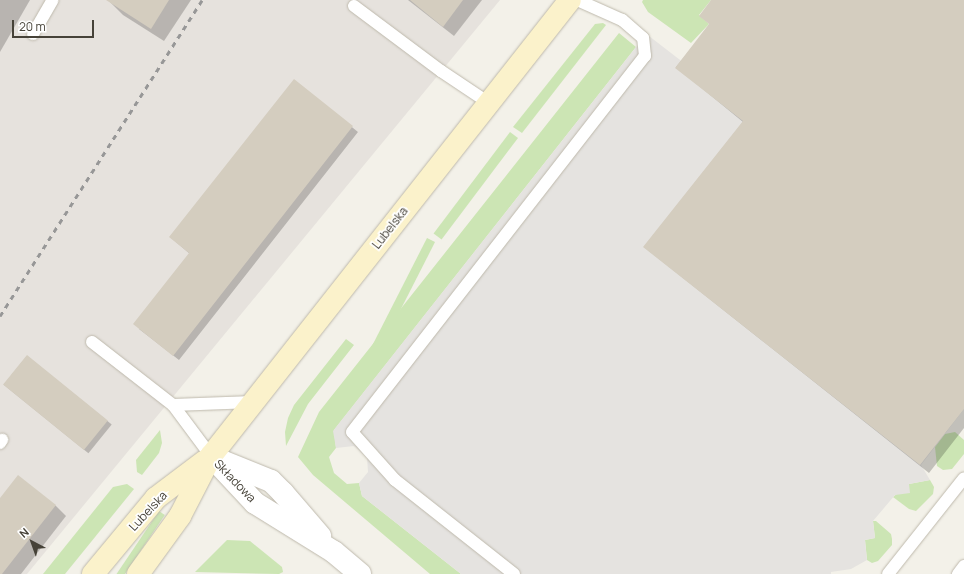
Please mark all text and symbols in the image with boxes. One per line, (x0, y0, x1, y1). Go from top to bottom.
scale bar (14, 12, 96, 38)
text: 20 m (19, 18, 46, 35)
street label: Lubelska (369, 204, 411, 252)
street label: Składowa (211, 457, 259, 505)
street label: Lubelska (126, 488, 170, 534)
north arrow (12, 522, 52, 562)
text: N (16, 524, 32, 541)

